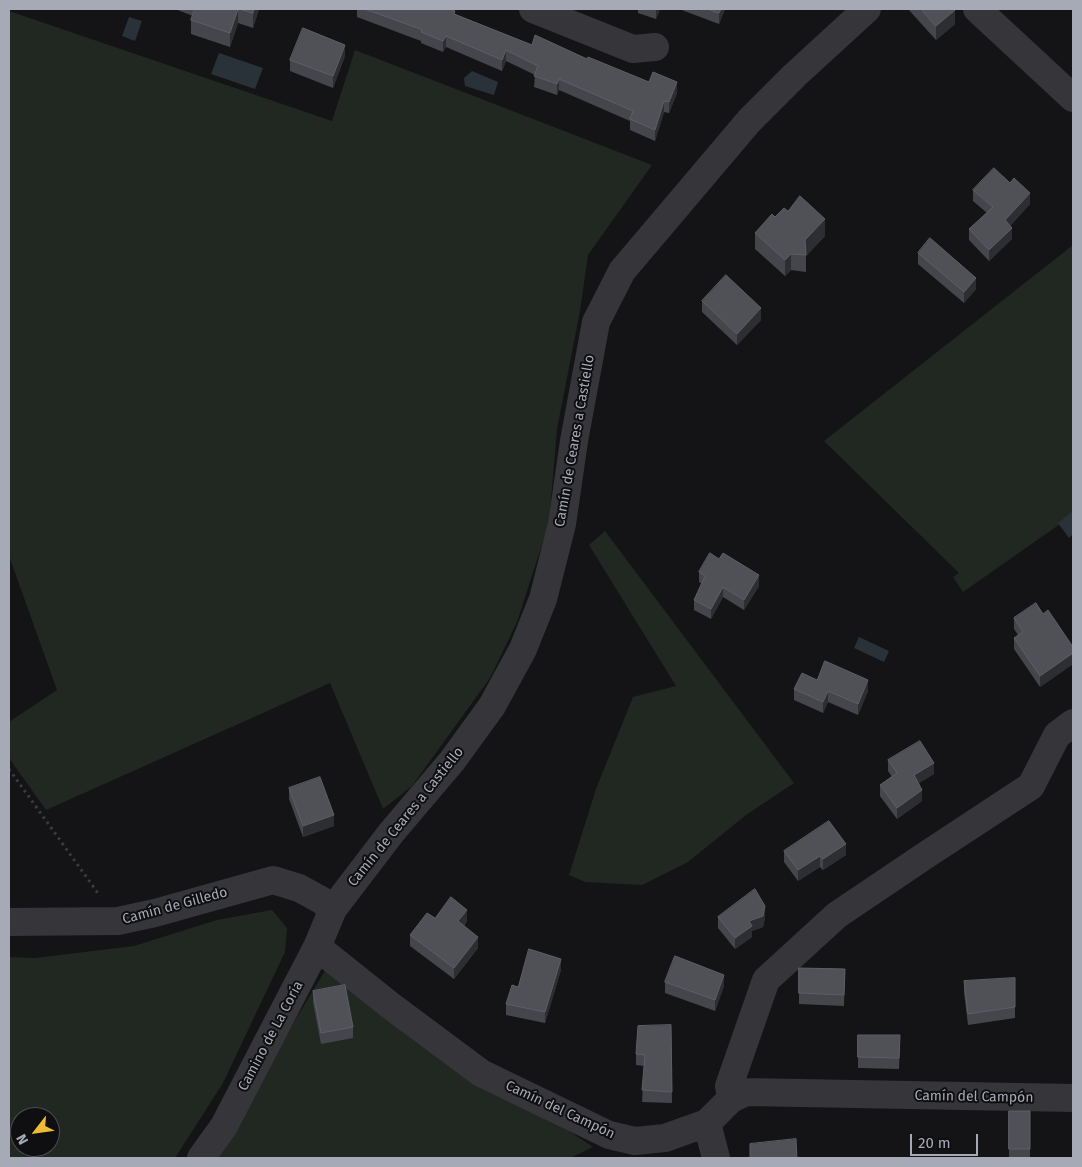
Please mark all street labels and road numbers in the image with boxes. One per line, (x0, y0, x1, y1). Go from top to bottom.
street label: Camín de Ceares a Castiello (552, 354, 598, 528)
street label: Camín de Ceares a Castiello (345, 744, 467, 890)
street label: Camín de Gilledo (121, 884, 229, 928)
street label: Camino de La Coría (235, 978, 307, 1094)
street label: Camín del Campón (503, 1077, 617, 1143)
street label: Camín del Campón (914, 1088, 1034, 1106)

